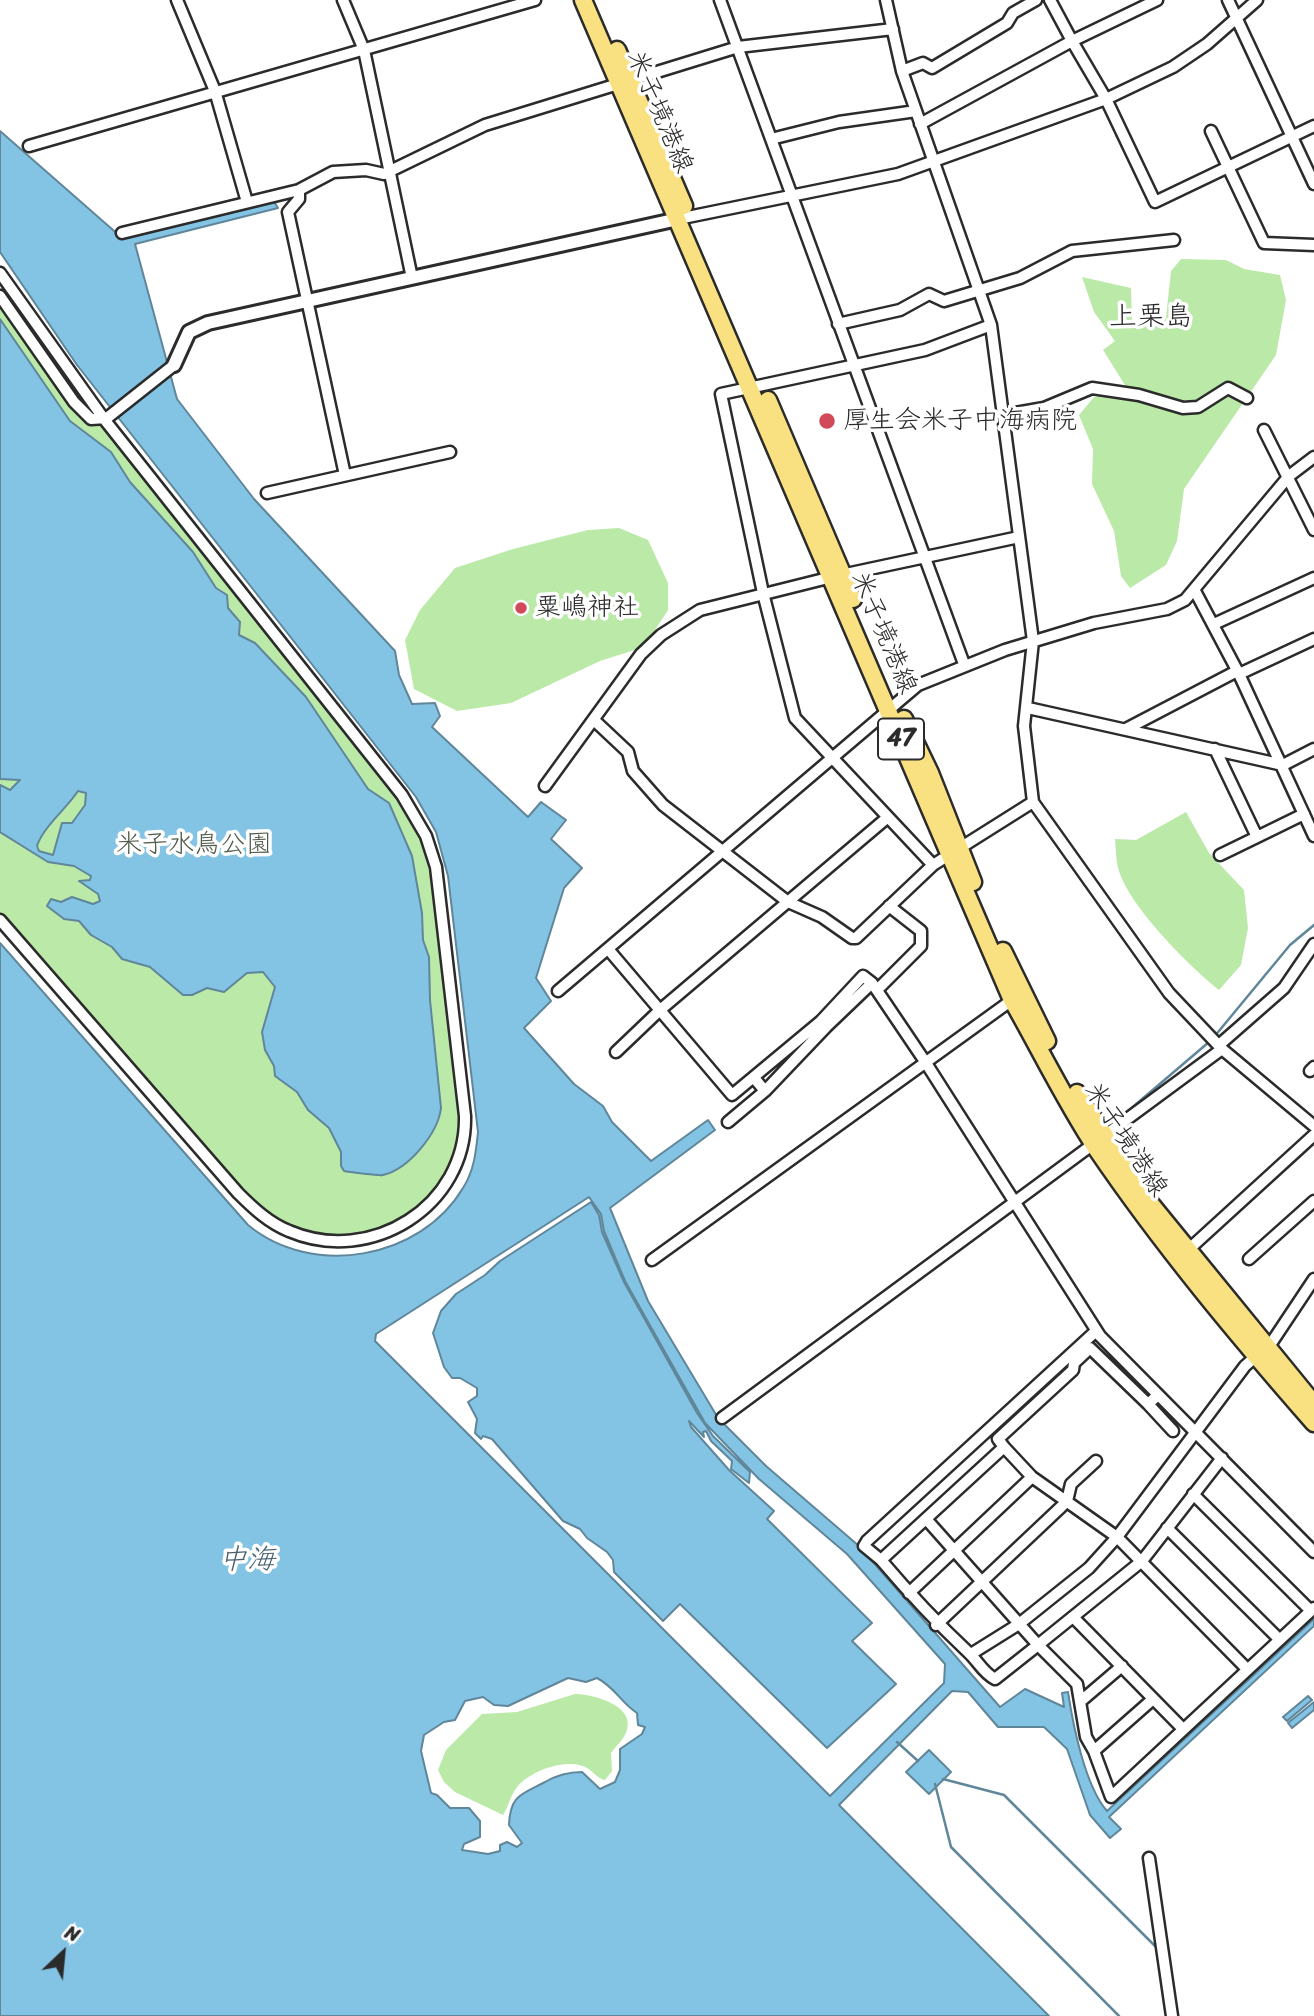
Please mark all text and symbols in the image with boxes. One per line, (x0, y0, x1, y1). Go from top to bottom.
street label: 米子境港線 (619, 46, 699, 178)
district label: 上栗島 (1109, 301, 1193, 335)
place label: 厚生会米子中海病院 (843, 405, 1077, 437)
marker: 厚生会米子中海病院 (817, 411, 837, 431)
street label: 米子境港線 (843, 567, 923, 699)
place label: 粟嶋神社 (535, 592, 639, 624)
marker: 粟嶋神社 (513, 600, 529, 616)
road number: 47 (878, 718, 924, 760)
park label: 米子水鳥公園 (116, 829, 272, 861)
street label: 米子境港線 (1077, 1077, 1173, 1203)
water label: 中海 (219, 1544, 275, 1578)
text: N (59, 1916, 86, 1951)
north arrow (28, 1918, 98, 1988)

